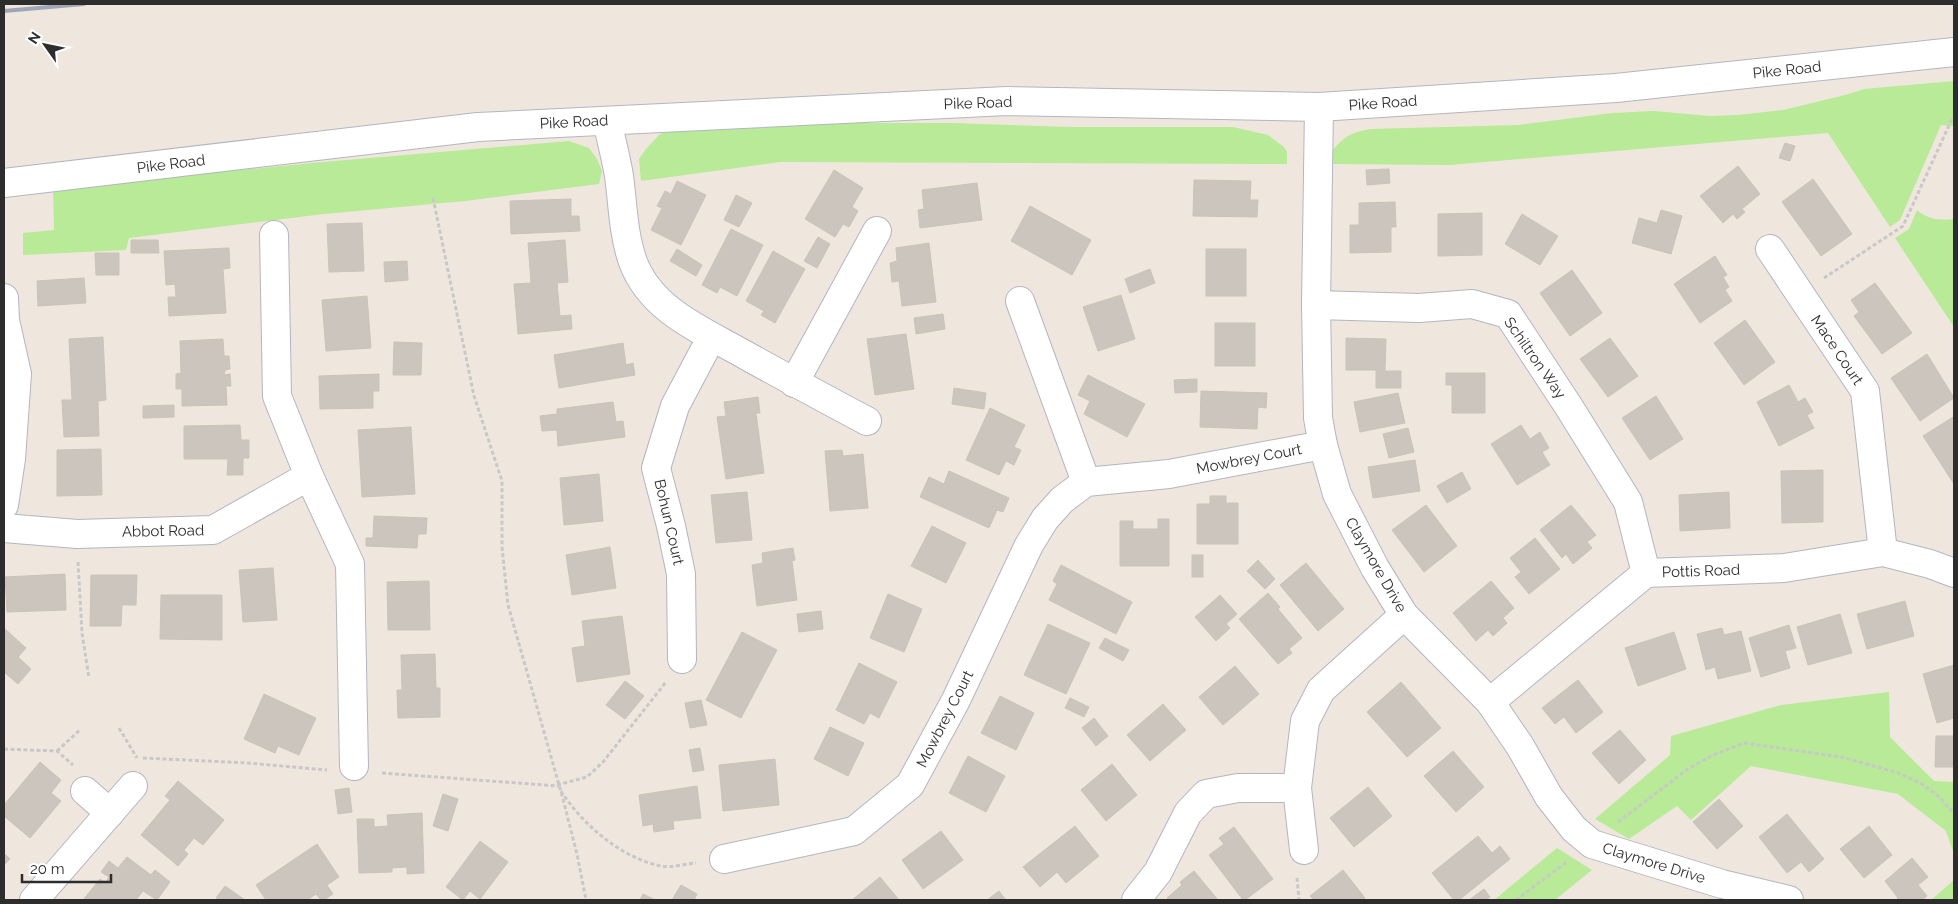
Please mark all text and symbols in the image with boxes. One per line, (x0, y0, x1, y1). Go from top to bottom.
north arrow (20, 20, 70, 70)
text: N (24, 29, 44, 47)
street label: Pike Road (1752, 57, 1822, 83)
street label: Pike Road (1348, 92, 1418, 114)
street label: Pike Road (943, 93, 1013, 113)
street label: Pike Road (539, 111, 609, 133)
street label: Pike Road (136, 151, 206, 177)
street label: Mace Court (1807, 312, 1867, 388)
street label: Schiltron Way (1500, 314, 1570, 402)
street label: Mowbrey Court (1195, 440, 1303, 478)
street label: Bohun Court (650, 477, 688, 567)
street label: Claymore Drive (1342, 514, 1411, 616)
street label: Abbot Road (122, 521, 204, 541)
street label: Pottis Road (1662, 561, 1740, 581)
street label: Mowbrey Court (913, 667, 977, 771)
street label: Claymore Drive (1600, 839, 1708, 887)
scale bar (22, 852, 111, 884)
text: 20 m (30, 860, 65, 878)

